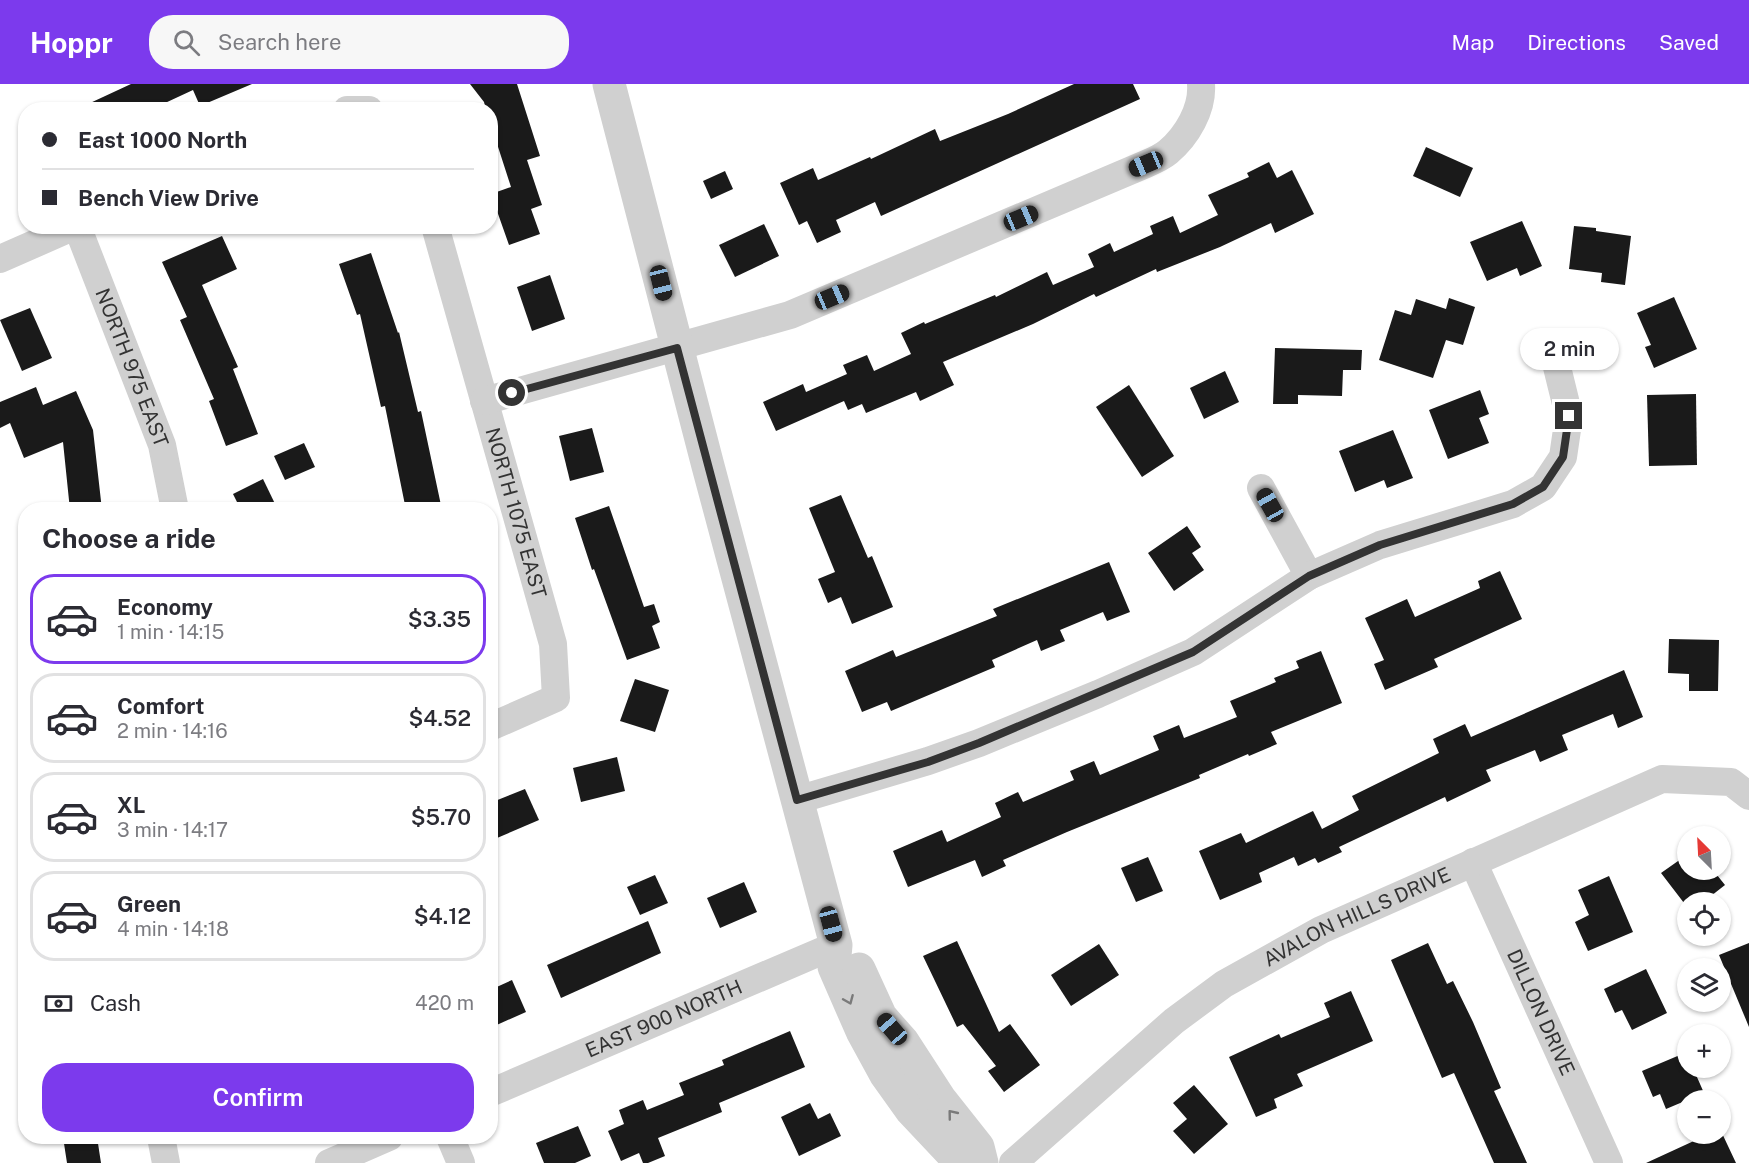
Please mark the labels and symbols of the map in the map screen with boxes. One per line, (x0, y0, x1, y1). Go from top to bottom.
car (1126, 149, 1166, 179)
car (1001, 203, 1041, 233)
car (648, 263, 674, 303)
car (812, 282, 852, 312)
street label: NORTH 975 EAST (90, 285, 174, 451)
callout: 2 min (1520, 329, 1618, 371)
route start (498, 379, 525, 406)
route end (1555, 402, 1582, 429)
street label: NORTH 1075 EAST (480, 425, 551, 601)
car (1253, 485, 1287, 525)
north arrow (1677, 826, 1731, 880)
street label: AVALON HILLS DRIVE (1259, 862, 1454, 972)
car (818, 904, 844, 944)
street label: DILLON DRIVE (1502, 946, 1580, 1079)
street label: EAST 900 NORTH (582, 975, 746, 1063)
one-way arrow (841, 994, 853, 1005)
car (873, 1010, 911, 1048)
one-way arrow (949, 1110, 960, 1121)

